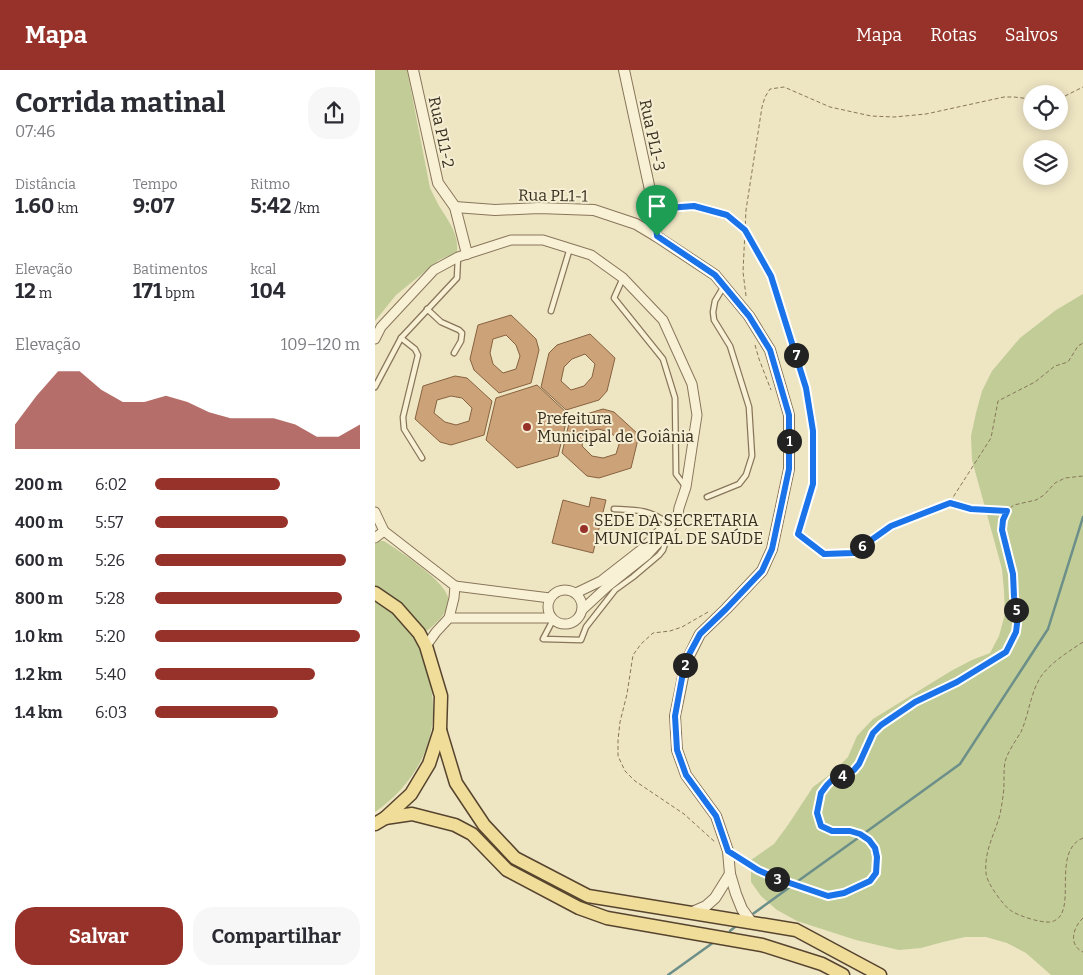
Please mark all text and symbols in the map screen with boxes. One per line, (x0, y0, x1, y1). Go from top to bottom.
text: Mapa (25, 21, 87, 49)
text: Mapa (856, 24, 902, 46)
text: Rotas (930, 24, 977, 46)
text: Salvos (1005, 24, 1058, 46)
map controls (1023, 85, 1068, 185)
button: locate (1023, 85, 1068, 130)
text: Corrida matinal (15, 86, 225, 119)
button: share (308, 87, 360, 139)
street label: Rua PL1-2 (425, 95, 458, 169)
street label: Rua PL1-3 (636, 98, 669, 173)
text: 07:46 (15, 122, 55, 141)
button: layers (1023, 140, 1068, 185)
text: Distância (15, 176, 76, 193)
text: Tempo (133, 176, 178, 193)
text: Ritmo (250, 176, 290, 193)
street label: Rua PL1-1 (518, 185, 589, 206)
pin (636, 185, 678, 236)
icon: arrive (643, 192, 671, 220)
text: 1.60 (15, 193, 54, 219)
text: 9:07 (133, 193, 175, 219)
text: 5:42 (250, 193, 291, 219)
text: km (54, 200, 78, 217)
text: /km (291, 200, 320, 217)
text: Elevação (15, 261, 73, 278)
text: Batimentos (133, 261, 208, 278)
text: kcal (250, 261, 276, 278)
text: 12 (15, 278, 36, 304)
text: 171 (133, 278, 162, 304)
text: 104 (250, 278, 286, 304)
text: m (36, 285, 52, 302)
text: bpm (162, 285, 195, 302)
text: Elevação (15, 335, 81, 354)
text: 109–120 m (281, 335, 360, 354)
pin: 7 (783, 342, 809, 368)
text: 7 (793, 347, 800, 364)
place label: Prefeitura Municipal de Goiânia (537, 409, 694, 446)
marker: Prefeitura Municipal de Goiânia (521, 421, 533, 433)
pin: 1 (777, 428, 801, 454)
text: 1 (786, 433, 793, 450)
text: 200 m (15, 475, 62, 494)
text: 6:02 (95, 475, 127, 494)
place label: SEDE DA SECRETARIA MUNICIPAL DE SAÚDE (594, 511, 763, 548)
text: 400 m (15, 513, 63, 532)
text: 5:57 (95, 513, 123, 532)
marker: SEDE DA SECRETARIA MUNICIPAL DE SAÚDE (578, 523, 590, 535)
pin: 6 (849, 534, 875, 558)
text: 6 (858, 538, 867, 555)
text: 600 m (15, 551, 63, 570)
text: 5:26 (95, 551, 125, 570)
text: 800 m (15, 589, 63, 608)
text: 5:28 (95, 589, 125, 608)
pin: 5 (1003, 598, 1029, 622)
text: 5 (1013, 602, 1020, 619)
text: 1.0 km (15, 627, 63, 646)
text: 5:20 (95, 627, 126, 646)
pin: 2 (673, 652, 697, 678)
text: 2 (682, 657, 689, 674)
text: 1.2 km (15, 665, 62, 684)
text: 5:40 (95, 665, 127, 684)
text: 1.4 km (15, 703, 63, 722)
text: 6:03 (95, 703, 127, 722)
pin: 4 (829, 764, 855, 788)
text: 4 (838, 768, 847, 785)
pin: 3 (765, 866, 789, 892)
text: 3 (773, 871, 782, 888)
button: Salvar (15, 907, 183, 965)
button: Compartilhar (193, 907, 360, 965)

